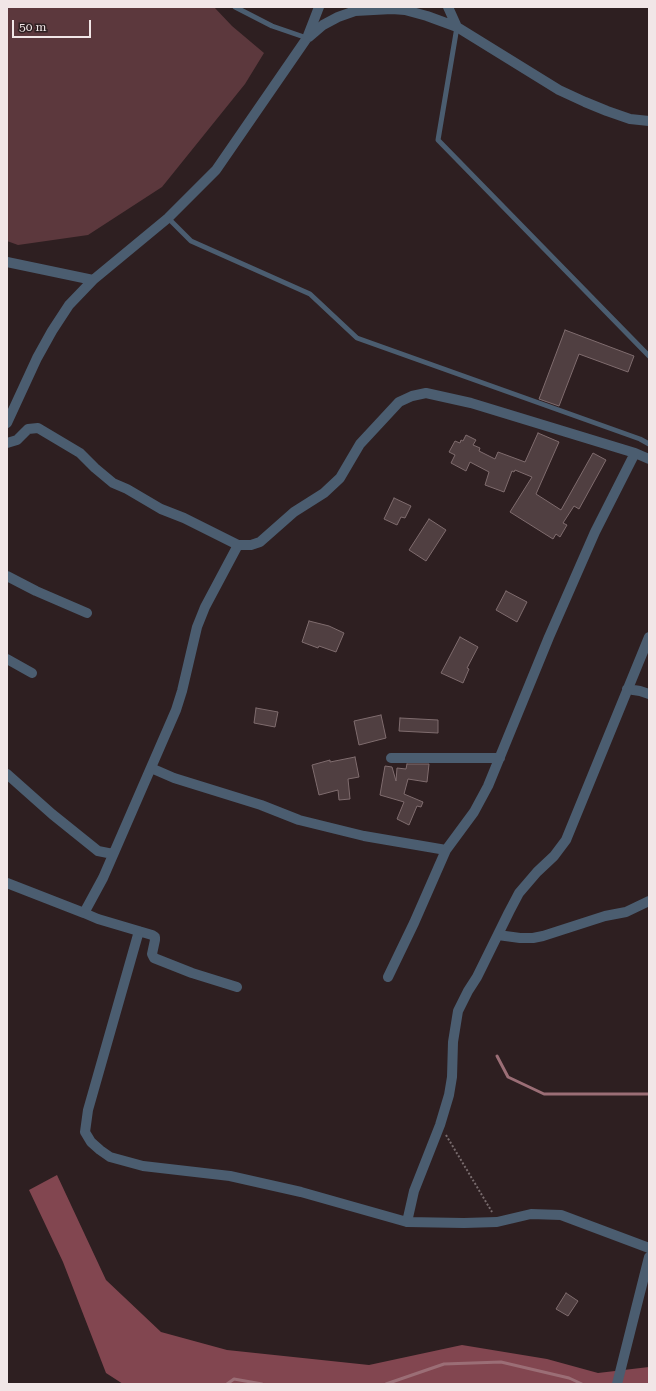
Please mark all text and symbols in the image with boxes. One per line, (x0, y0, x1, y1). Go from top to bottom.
scale bar (14, 12, 93, 38)
text: 50 m (19, 20, 46, 34)

